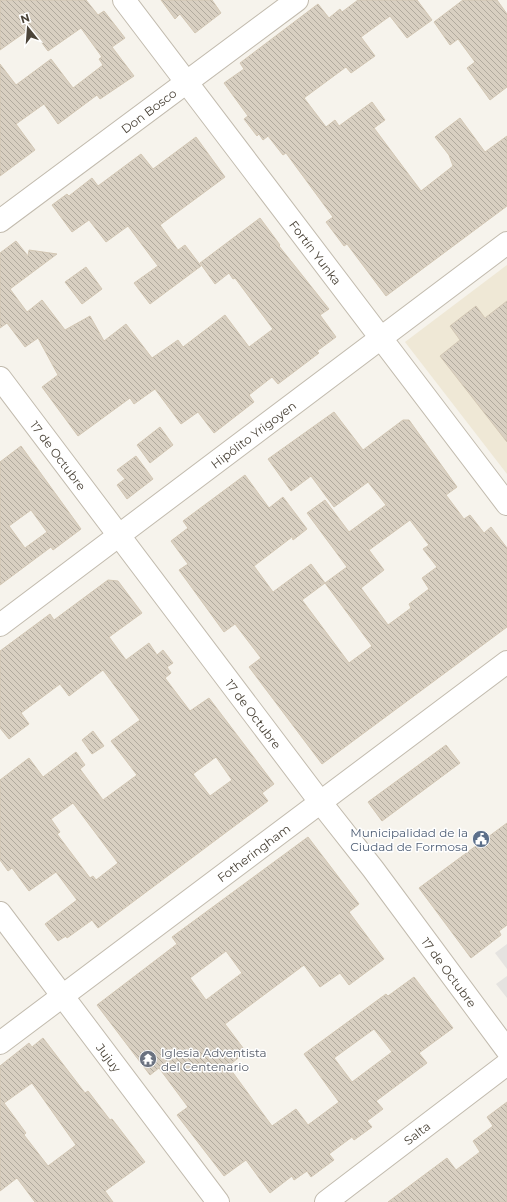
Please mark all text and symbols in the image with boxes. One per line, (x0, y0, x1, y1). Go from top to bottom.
north arrow (8, 8, 48, 48)
text: N (19, 10, 31, 26)
street label: Don Bosco (118, 85, 179, 136)
street label: Fortín Yunka (287, 217, 345, 288)
street label: Hipólito Yrigoyen (208, 397, 299, 471)
street label: 17 de Octubre (27, 418, 89, 493)
street label: 17 de Octubre (223, 676, 285, 752)
street label: Fotheringham (214, 820, 293, 885)
place label: Municipalidad de la Ciudad de Formosa (350, 825, 468, 854)
public building icon: Municipalidad de la Ciudad de Formosa (471, 829, 491, 849)
street label: 17 de Octubre (419, 934, 480, 1010)
street label: Jujuy (93, 1039, 125, 1075)
place label: Iglesia Adventista del Centenario (161, 1045, 267, 1074)
temple icon: Iglesia Adventista del Centenario (138, 1049, 158, 1069)
street label: Salta (400, 1118, 433, 1148)

